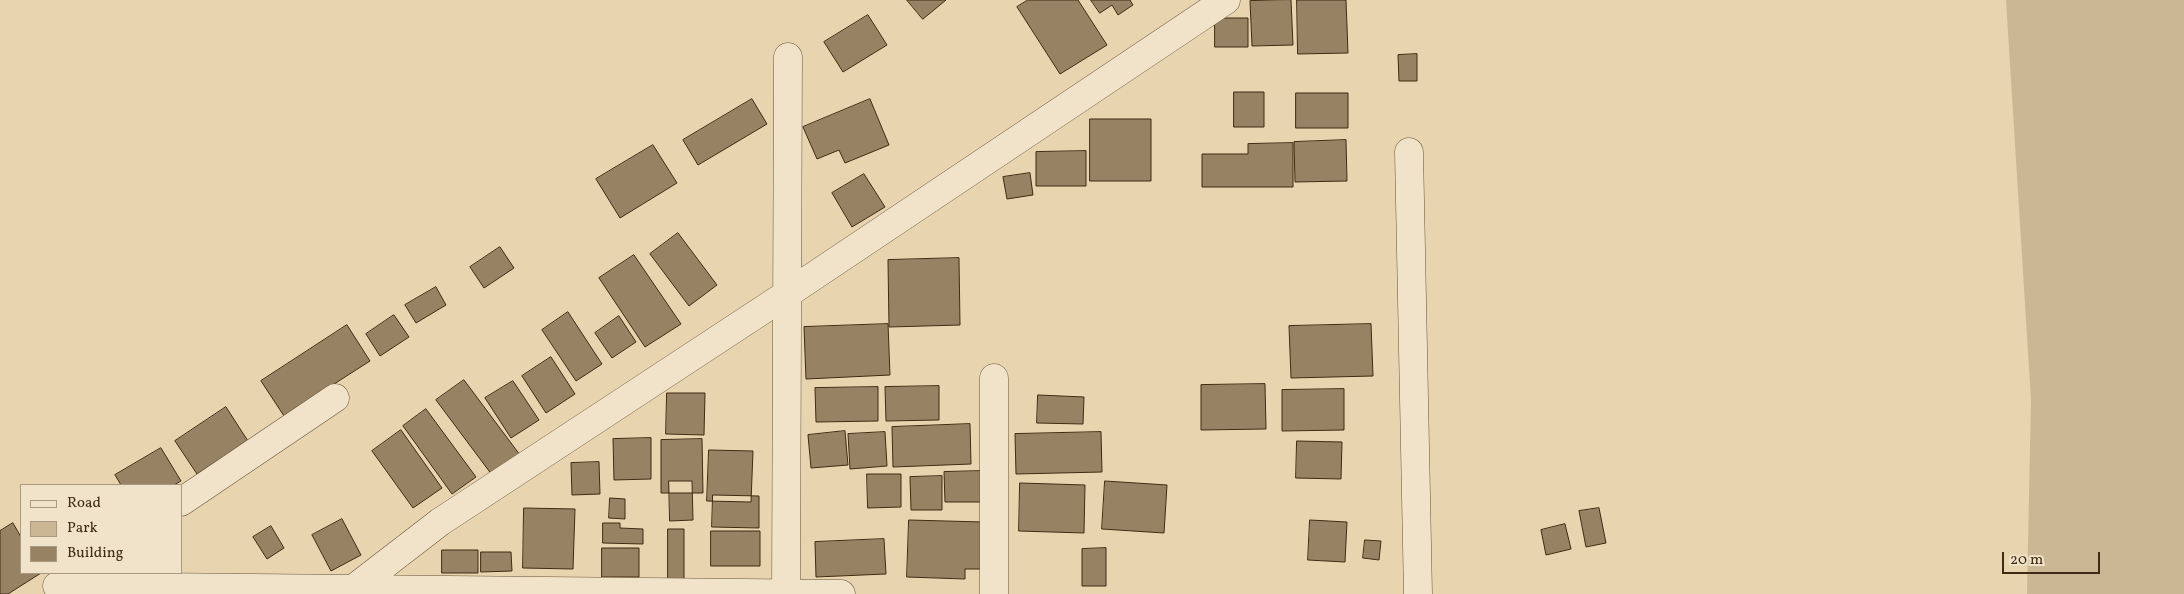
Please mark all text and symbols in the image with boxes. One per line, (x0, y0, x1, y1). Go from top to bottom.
legend (20, 484, 182, 574)
text: Road (67, 493, 101, 514)
text: Park (67, 518, 98, 539)
scale bar (2004, 542, 2102, 574)
text: Building (67, 543, 123, 564)
text: 20 m (2010, 550, 2043, 571)

